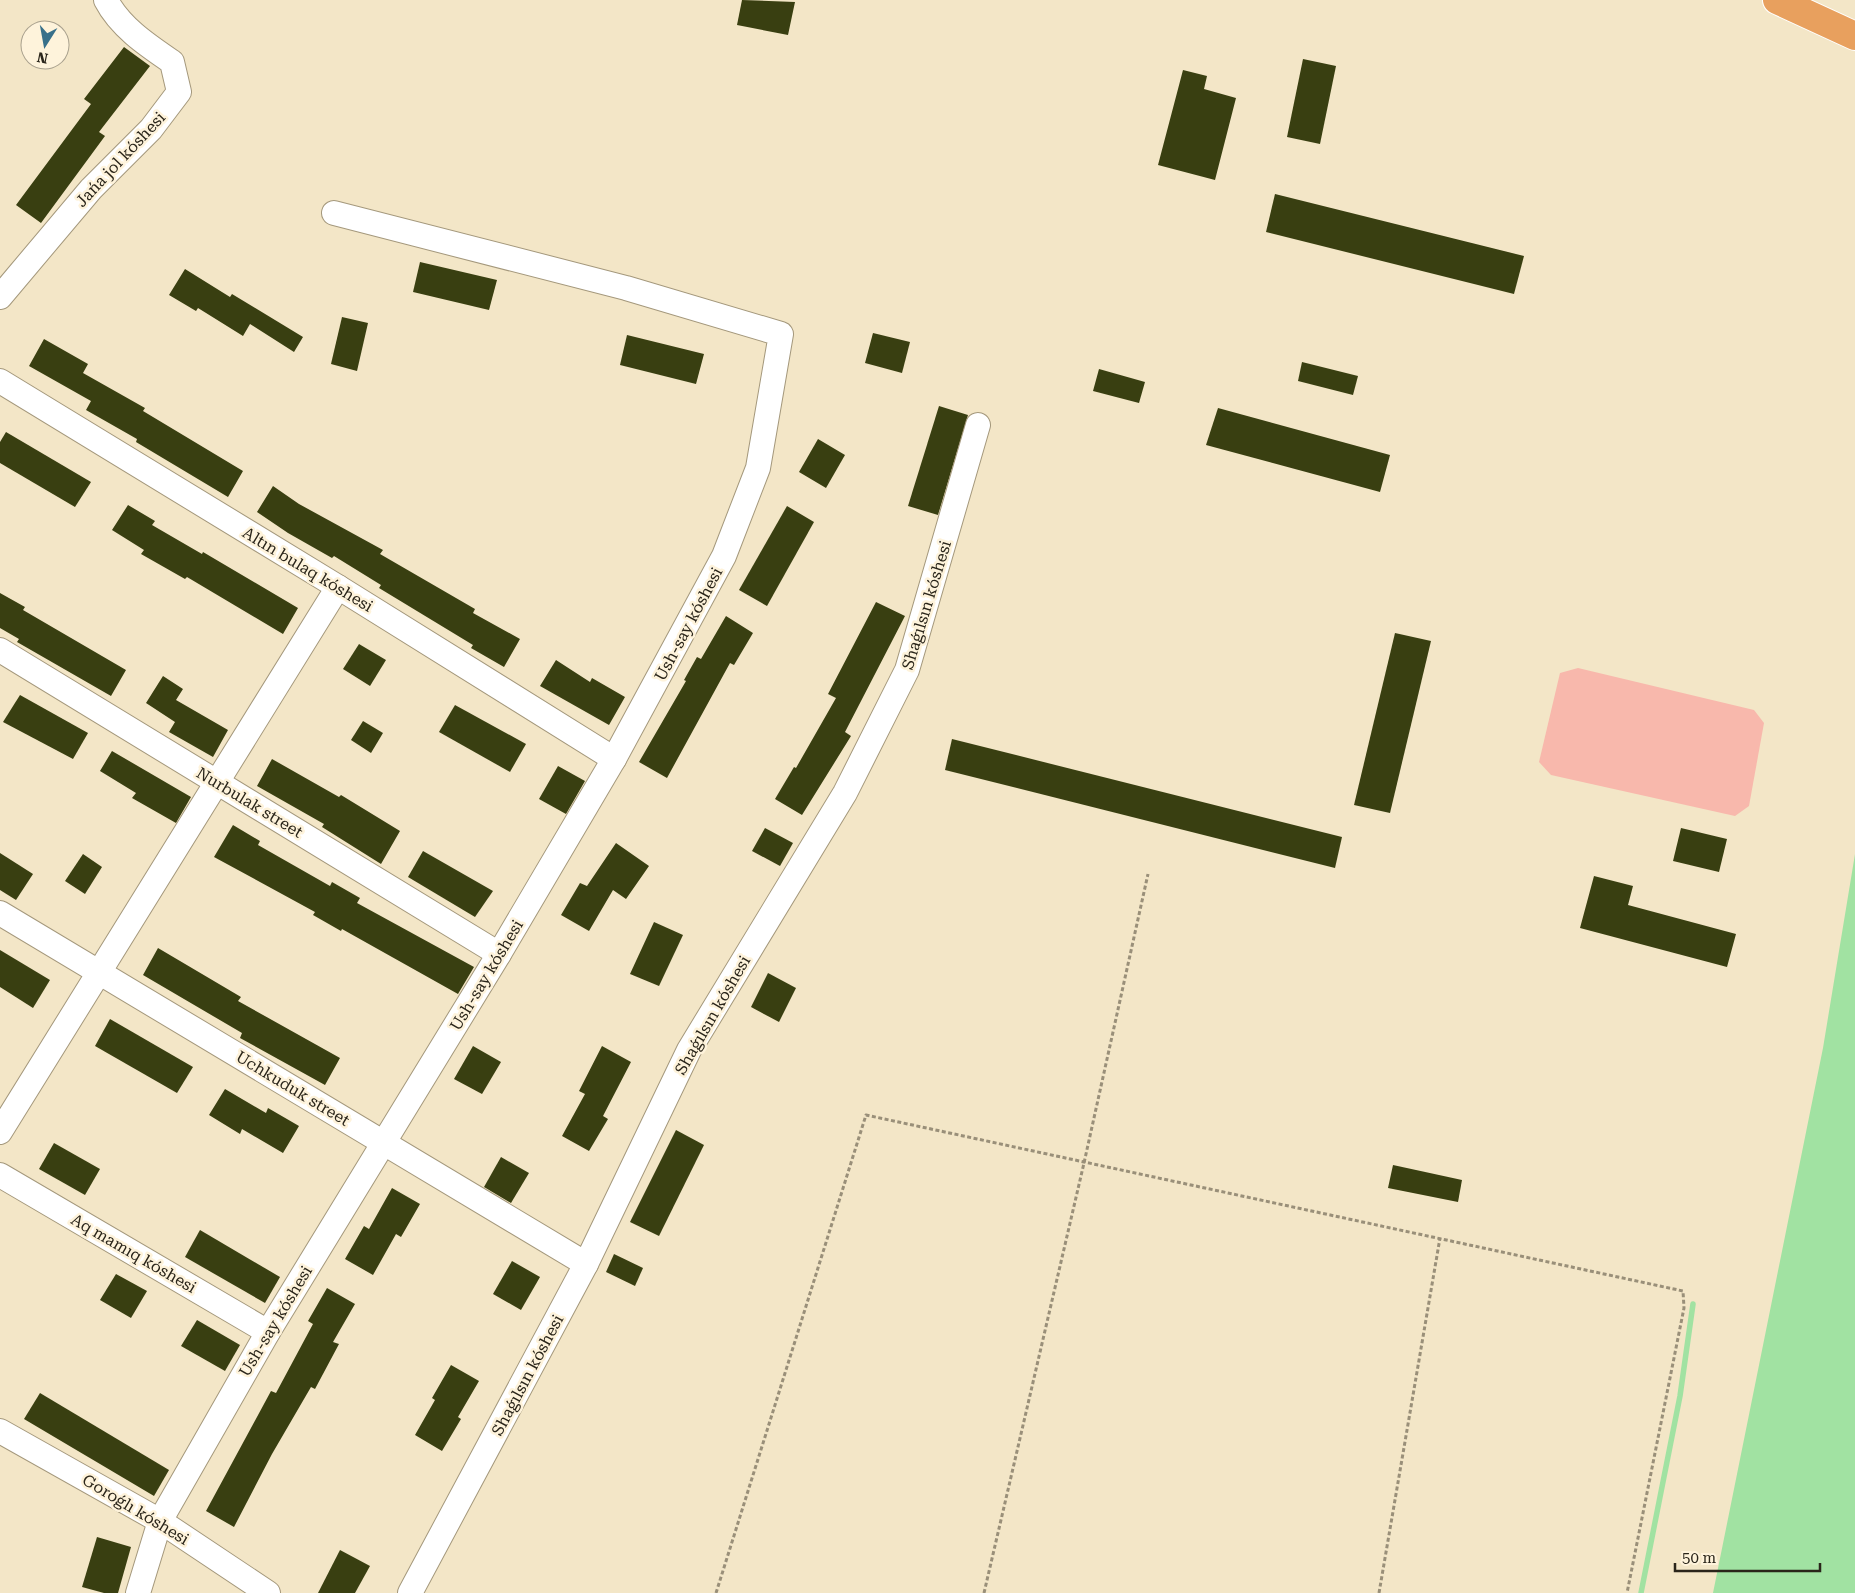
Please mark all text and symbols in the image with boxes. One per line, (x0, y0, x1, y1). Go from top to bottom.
north arrow (20, 20, 70, 70)
text: N (35, 49, 49, 67)
street label: Jańa jol kóshesi (72, 108, 169, 211)
street label: Altın bulaq kóshesi (239, 523, 376, 616)
street label: Shaǵılsın kóshesi (898, 538, 955, 672)
street label: Ush-say kóshesi (651, 564, 726, 684)
street label: Nurbulak street (193, 763, 306, 842)
street label: Ush-say kóshesi (446, 916, 527, 1034)
street label: Shaǵılsın kóshesi (671, 952, 754, 1078)
street label: Uchkuduk street (232, 1047, 353, 1130)
street label: Aq mamıq kóshesi (68, 1210, 200, 1297)
street label: Ush-say kóshesi (235, 1262, 316, 1380)
street label: Shaǵılsın kóshesi (488, 1312, 567, 1439)
street label: Goroǵlı kóshesi (79, 1470, 192, 1549)
scale bar (1675, 1540, 1820, 1572)
text: 50 m (1682, 1549, 1717, 1567)

